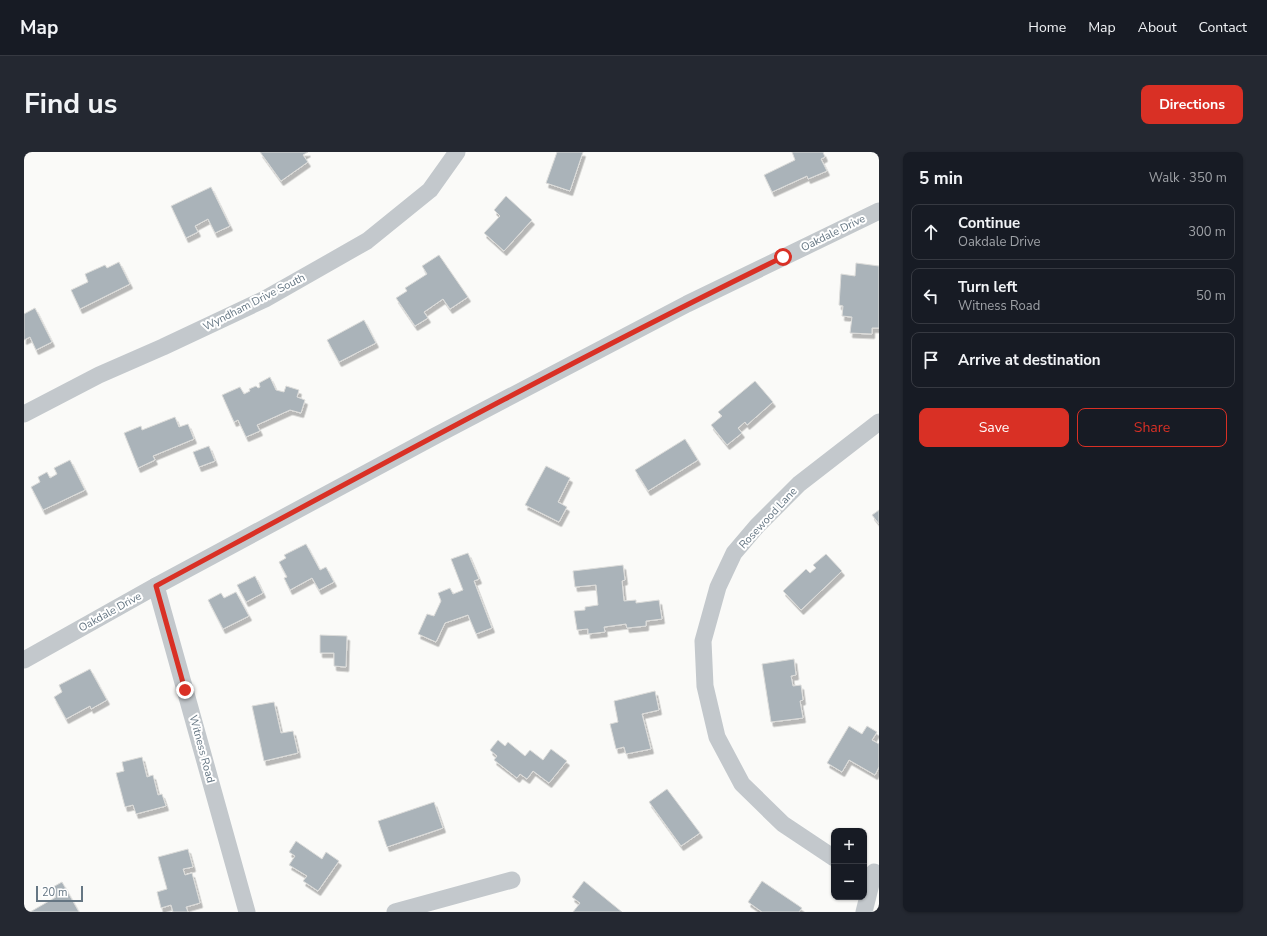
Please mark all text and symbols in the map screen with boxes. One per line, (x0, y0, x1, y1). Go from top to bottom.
text: Map (20, 15, 58, 41)
text: Home (1028, 18, 1066, 37)
text: Map (1088, 18, 1116, 37)
text: About (1138, 18, 1177, 37)
text: Contact (1199, 18, 1247, 37)
text: Find us (24, 85, 118, 123)
button: Directions (1141, 85, 1243, 124)
text: 5 min (919, 167, 963, 190)
text: Walk · 350 m (1149, 169, 1227, 187)
street label: Oakdale Drive (798, 211, 868, 255)
text: Continue (958, 213, 1020, 233)
icon: ahead (920, 221, 942, 243)
text: 300 m (1188, 223, 1226, 241)
text: Oakdale Drive (958, 233, 1041, 251)
route start (774, 248, 792, 266)
street label: Wyndham Drive South (200, 270, 308, 334)
text: Turn left (958, 277, 1017, 297)
icon: left (920, 285, 942, 307)
text: 50 m (1196, 287, 1226, 305)
text: Witness Road (958, 297, 1040, 315)
icon: arrive (920, 349, 942, 371)
text: Arrive at destination (958, 350, 1101, 370)
button: Save (919, 408, 1069, 447)
button: Share (1077, 408, 1227, 447)
street label: Rosewood Lane (736, 484, 801, 552)
street label: Oakdale Drive (76, 588, 144, 635)
route end (176, 681, 194, 699)
street label: Witness Road (186, 713, 218, 785)
map controls (831, 828, 867, 900)
button: + (831, 828, 867, 864)
button: − (831, 864, 867, 900)
scale bar (36, 884, 83, 903)
text: 20 m (42, 885, 67, 900)

